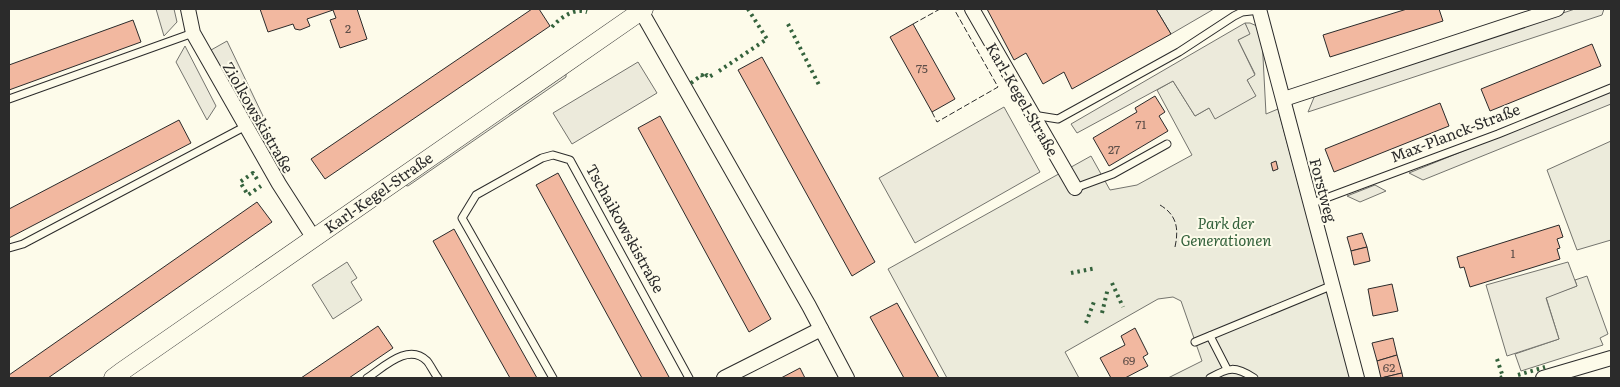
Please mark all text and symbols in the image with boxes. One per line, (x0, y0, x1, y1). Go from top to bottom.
house number: 2 (345, 19, 351, 37)
street label: Karl-Kegel-Straße (981, 38, 1065, 160)
street label: Ziolkowskistraße (218, 57, 300, 177)
house number: 75 (916, 59, 928, 77)
street label: Max-Planck-Straße (1387, 97, 1523, 167)
house number: 71 (1136, 115, 1147, 133)
house number: 27 (1108, 140, 1120, 158)
street label: Karl-Kegel-Straße (319, 146, 437, 238)
street label: Forstweg (1304, 155, 1344, 225)
street label: Tschaikowskistraße (581, 159, 671, 297)
park label: Park der Generationen (1181, 211, 1271, 251)
house number: 1 (1511, 244, 1516, 262)
house number: 69 (1123, 351, 1135, 369)
house number: 62 (1383, 358, 1395, 376)

